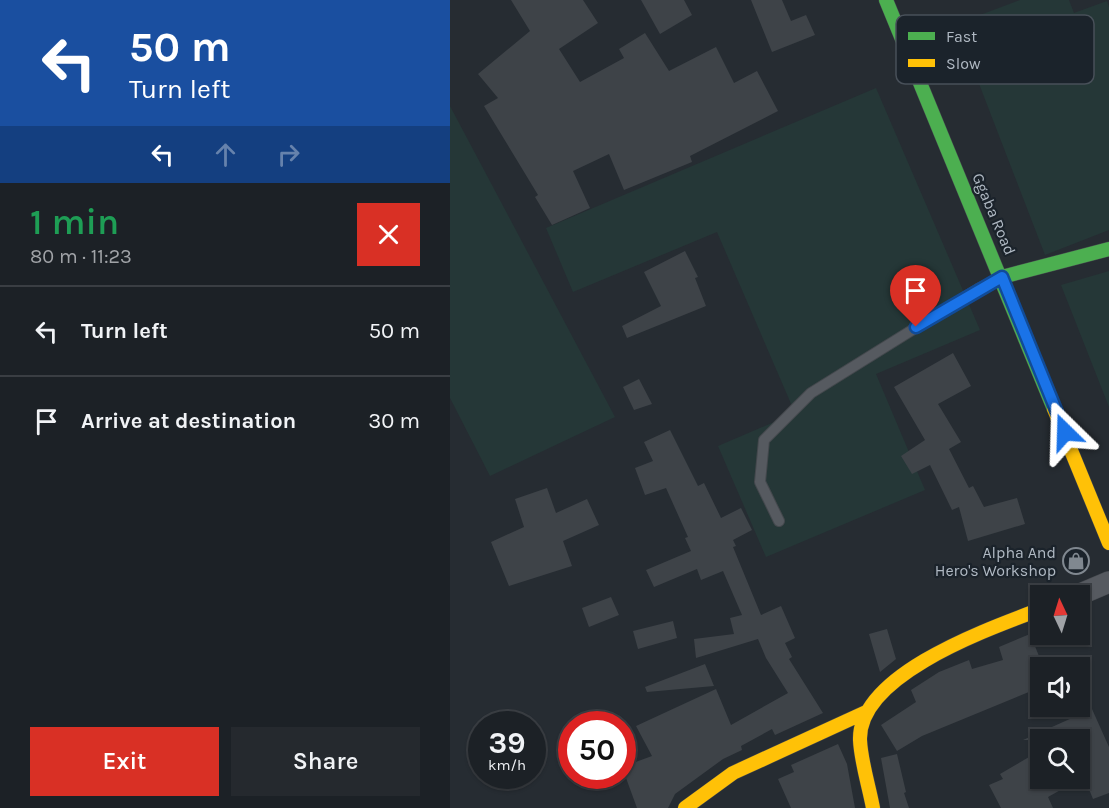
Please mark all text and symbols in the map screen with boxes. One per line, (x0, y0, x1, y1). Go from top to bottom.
legend (896, 15, 1094, 84)
text: 50 m (129, 22, 231, 72)
icon: left (30, 24, 108, 102)
text: Fast (946, 27, 977, 46)
text: Slow (946, 54, 981, 73)
text: Turn left (129, 73, 230, 105)
icon: left (146, 138, 179, 171)
icon: ahead (209, 138, 242, 171)
icon: right (272, 138, 305, 171)
street label: Ggaba Road (968, 170, 1020, 258)
text: 1 min (30, 201, 119, 243)
button: close (357, 203, 420, 266)
text: 80 m · 11:23 (30, 245, 132, 268)
pin (890, 265, 941, 327)
icon: arrive (899, 274, 932, 307)
icon: left (30, 315, 63, 348)
text: Turn left (81, 318, 168, 344)
text: 50 m (369, 318, 420, 344)
position arrow (1033, 400, 1097, 464)
icon: arrive (30, 405, 63, 438)
text: Arrive at destination (81, 408, 296, 434)
text: 30 m (368, 408, 420, 434)
place label: Alpha And Hero's Workshop (935, 543, 1056, 580)
shop icon: Alpha And Hero's Workshop (1061, 546, 1091, 576)
north arrow (1030, 585, 1090, 645)
map controls (1030, 585, 1090, 789)
button: sound (1030, 657, 1090, 717)
speed limit sign: 50 (558, 711, 636, 789)
text: 39 (489, 725, 525, 761)
button: Exit (30, 727, 219, 796)
button: Share (231, 727, 420, 796)
button: search (1030, 729, 1090, 789)
text: km/h (488, 756, 526, 774)

